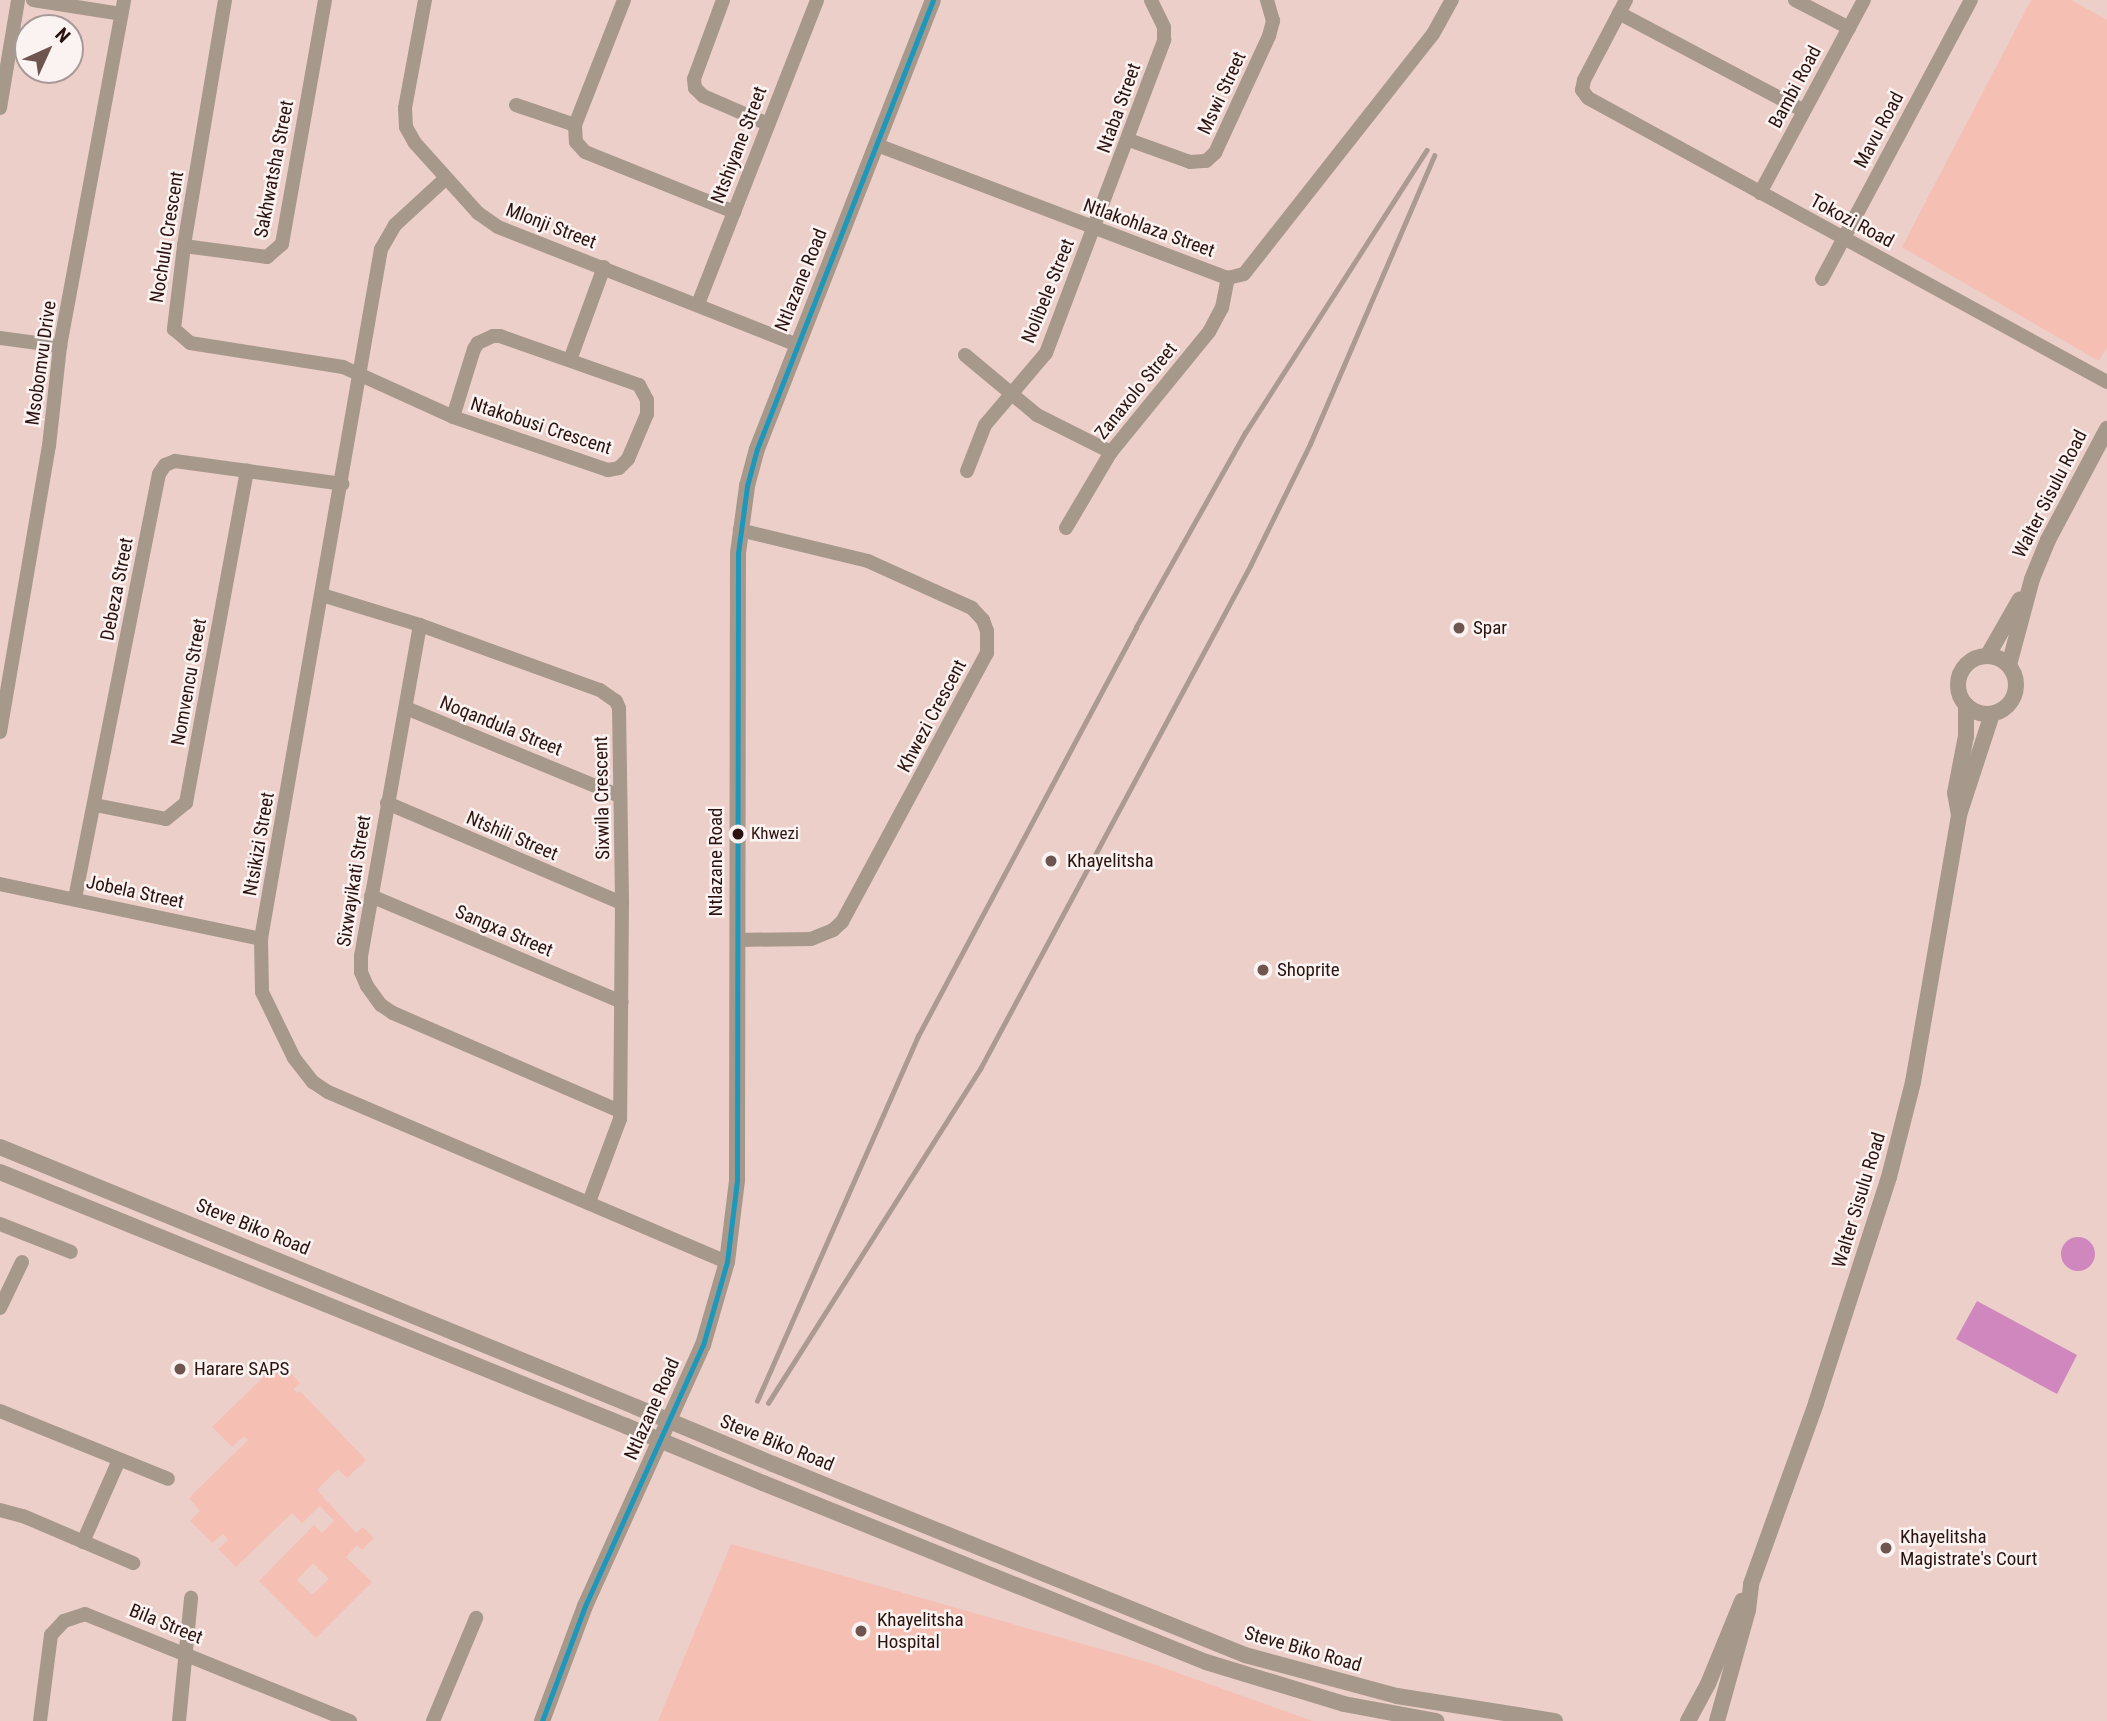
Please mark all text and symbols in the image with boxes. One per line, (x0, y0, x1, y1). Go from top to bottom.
north arrow (14, 14, 84, 84)
text: N (51, 23, 75, 47)
street label: Bambi Road (1764, 42, 1826, 132)
street label: Mswi Street (1193, 48, 1251, 138)
street label: Ntaba Street (1092, 60, 1146, 156)
street label: Ntshiyane Street (706, 83, 772, 207)
street label: Mavu Road (1849, 88, 1909, 172)
street label: Sakhwatsha Street (249, 98, 299, 240)
street label: Nochulu Crescent (145, 170, 189, 304)
street label: Tokozi Road (1806, 189, 1898, 253)
street label: Ntlakohlaza Street (1080, 194, 1218, 262)
street label: Mlonji Street (503, 198, 599, 254)
street label: Ntlazane Road (770, 225, 832, 335)
street label: Nolibele Street (1017, 236, 1079, 346)
street label: Msobomvu Drive (21, 299, 61, 427)
street label: Zanaxolo Street (1090, 338, 1182, 444)
street label: Ntakobusi Crescent (468, 392, 614, 460)
street label: Walter Sisulu Road (2008, 426, 2092, 562)
street label: Debeza Street (96, 536, 138, 642)
street label: Nomvencu Street (167, 617, 211, 747)
place label: Spar (1473, 617, 1507, 639)
marker: Spar (1451, 620, 1467, 636)
street label: Khwezi Crescent (893, 656, 971, 776)
street label: Noqandula Street (436, 691, 566, 761)
street label: Sixwila Crescent (590, 736, 614, 860)
street label: Ntsikizi Street (239, 790, 279, 898)
street label: Ntshili Street (463, 807, 561, 865)
street label: Ntlazane Road (705, 808, 727, 916)
street label: Sixwayikati Street (332, 814, 376, 948)
place label: Khwezi (751, 824, 799, 844)
marker: Khwezi (731, 827, 745, 841)
place label: Khayelitsha (1067, 850, 1153, 872)
marker: Khayelitsha (1041, 851, 1061, 871)
street label: Jobela Street (84, 871, 186, 913)
street label: Sangxa Street (452, 900, 556, 962)
place label: Shoprite (1277, 959, 1340, 981)
marker: Shoprite (1255, 962, 1271, 978)
street label: Walter Sisulu Road (1828, 1130, 1890, 1270)
street label: Steve Biko Road (193, 1194, 313, 1260)
street label: Ntlazane Road (619, 1355, 685, 1463)
place label: Harare SAPS (194, 1358, 289, 1380)
marker: Harare SAPS (172, 1361, 188, 1377)
street label: Steve Biko Road (717, 1410, 837, 1476)
place label: Khayelitsha Magistrate's Court (1900, 1526, 2037, 1570)
marker: Khayelitsha Magistrate's Court (1878, 1540, 1894, 1556)
street label: Bila Street (126, 1599, 206, 1649)
place label: Khayelitsha Hospital (877, 1609, 963, 1653)
marker: Khayelitsha Hospital (851, 1621, 871, 1641)
street label: Steve Biko Road (1242, 1621, 1364, 1677)

